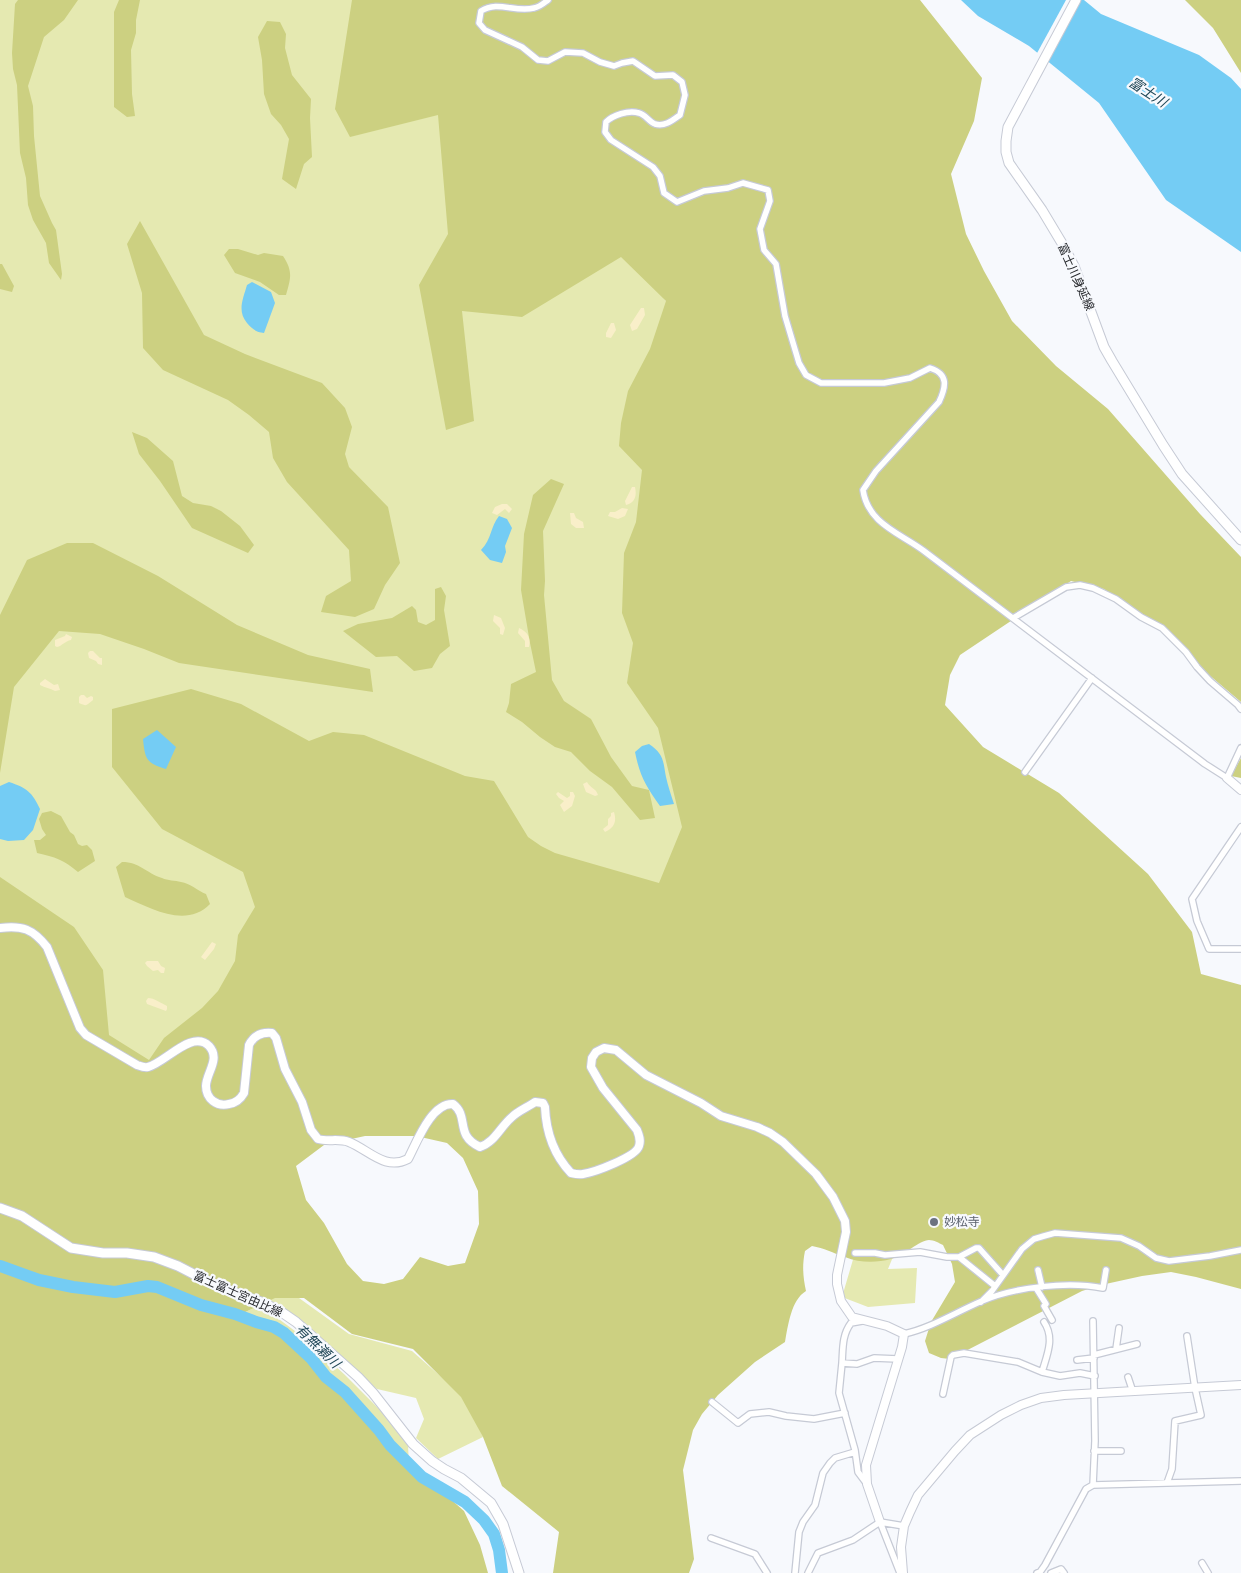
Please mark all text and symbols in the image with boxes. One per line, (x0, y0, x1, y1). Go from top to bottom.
water label: 富士川 (1125, 73, 1172, 112)
street label: 富士川身延線 (1054, 241, 1098, 313)
place label: 妙松寺 (944, 1214, 980, 1230)
marker: 妙松寺 (928, 1216, 940, 1228)
street label: 富士富士宮由比線 (191, 1267, 285, 1321)
water label: 有無瀬川 (292, 1320, 346, 1373)

